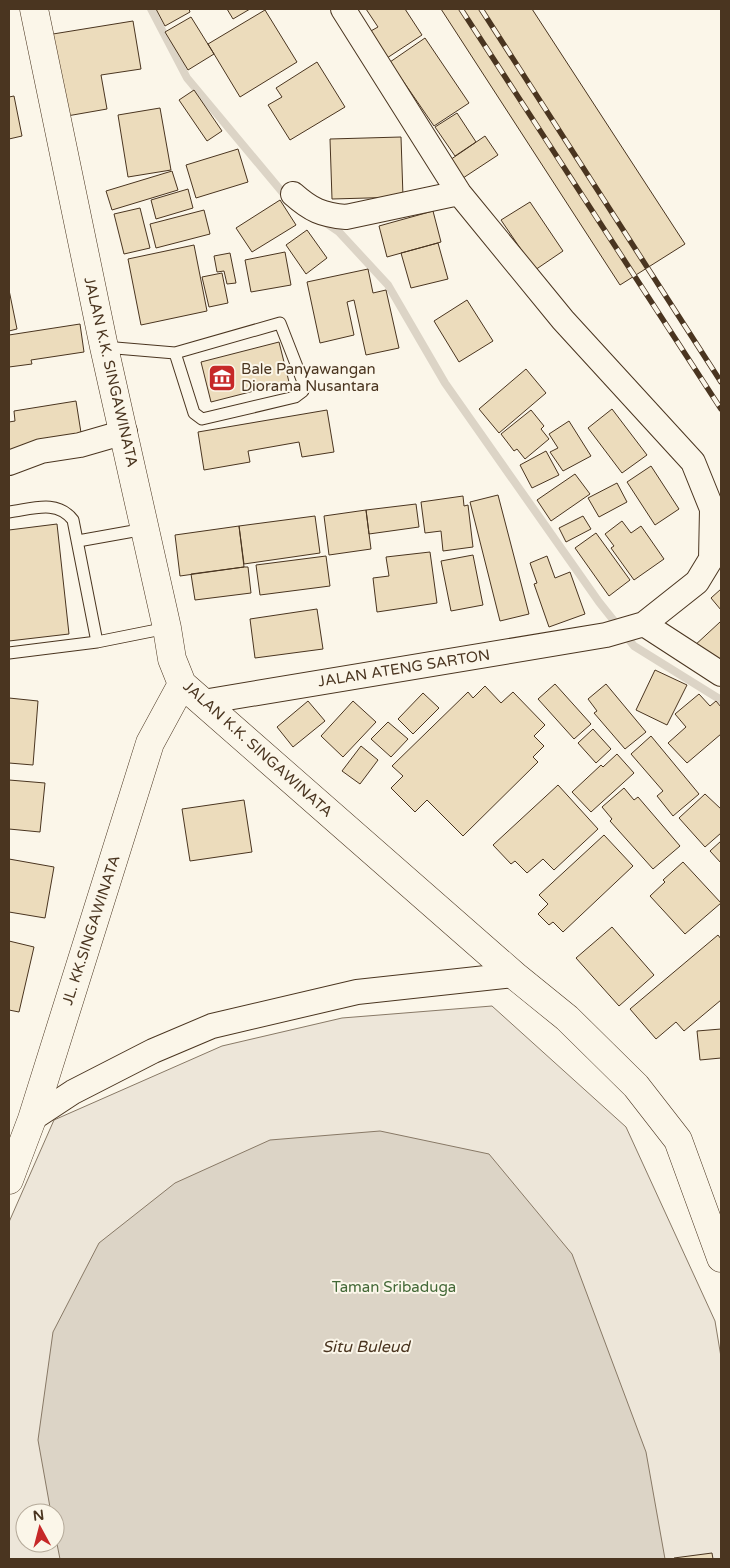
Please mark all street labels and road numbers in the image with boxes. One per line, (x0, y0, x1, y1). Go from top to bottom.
street label: JALAN K.K. SINGAWINATA (80, 275, 142, 469)
street label: JALAN ATENG SARTON (317, 645, 491, 691)
street label: JALAN K.K. SINGAWINATA (180, 677, 336, 821)
street label: JL. KK.SINGAWINATA (58, 853, 124, 1007)

